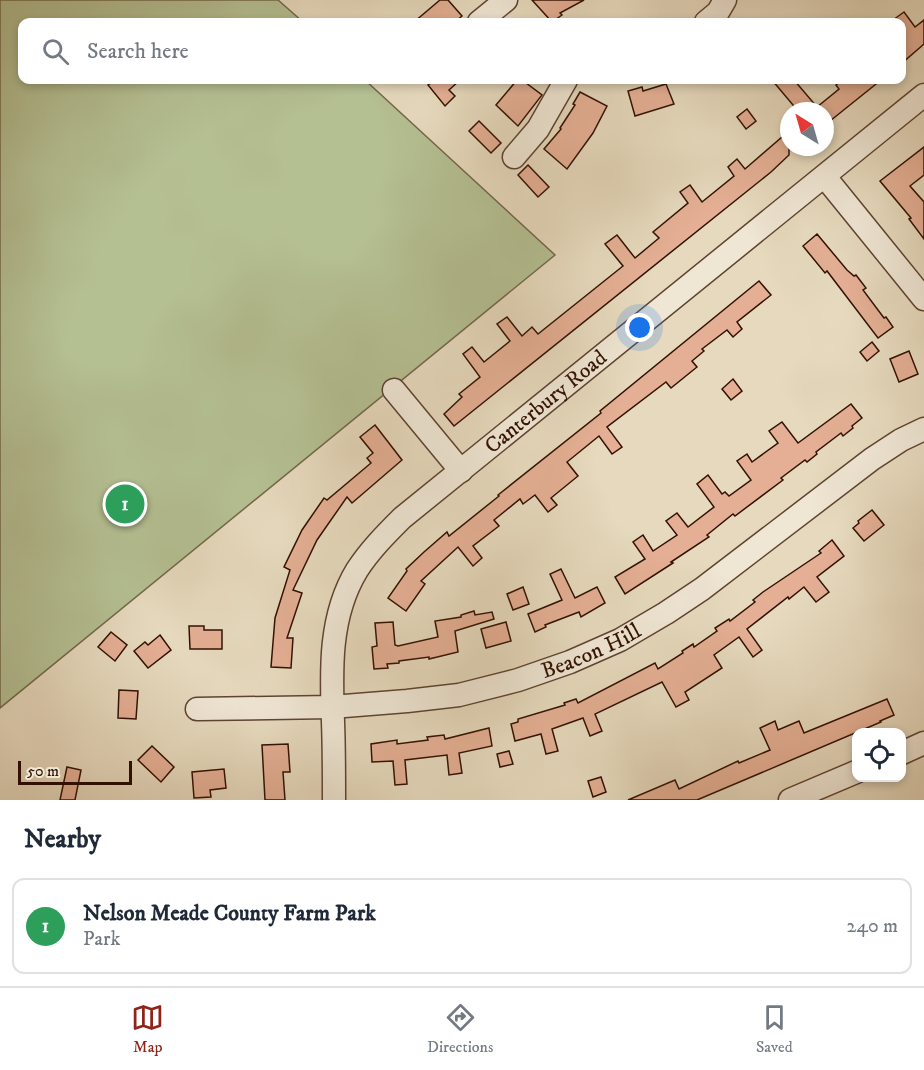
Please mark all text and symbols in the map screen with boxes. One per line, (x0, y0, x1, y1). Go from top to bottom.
search box (18, 18, 906, 84)
icon: search (39, 35, 72, 68)
text: Search here (87, 38, 189, 65)
north arrow (780, 102, 834, 156)
your location (625, 313, 654, 342)
street label: Canterbury Road (479, 344, 612, 459)
pin: 1 (106, 482, 144, 526)
street label: Beacon Hill (538, 617, 646, 684)
map controls (852, 728, 906, 782)
button: locate (852, 728, 906, 782)
scale bar (18, 758, 132, 786)
text: 50 m (27, 761, 59, 781)
text: Nearby (24, 823, 101, 856)
text: Nelson Meade County Farm Park (83, 900, 376, 927)
text: 1 (42, 914, 49, 939)
text: 240 m (847, 914, 898, 939)
text: Park (83, 927, 120, 952)
tab: Map (131, 1001, 164, 1057)
tab: Directions (427, 1001, 493, 1057)
tab: Saved (756, 1001, 793, 1057)

